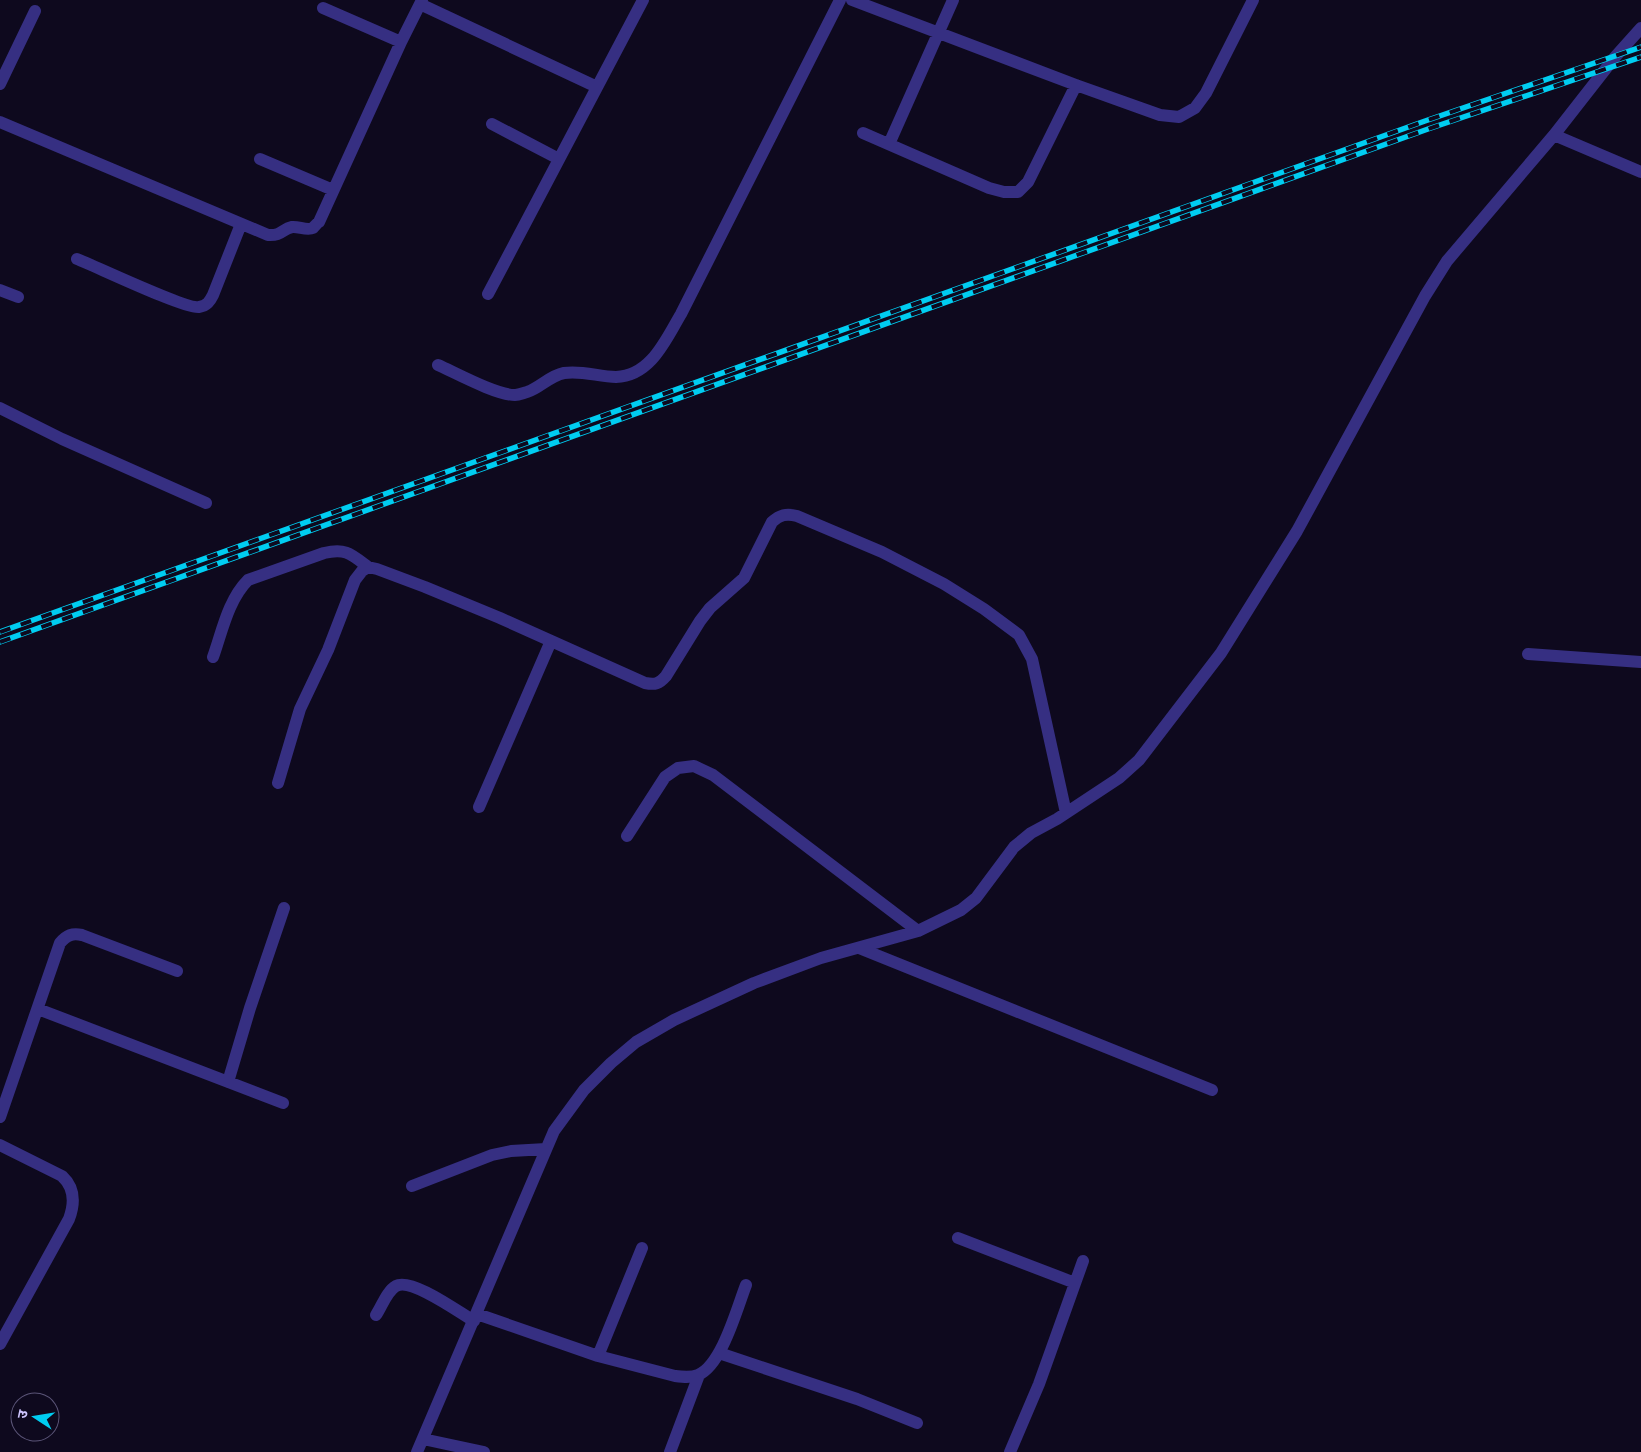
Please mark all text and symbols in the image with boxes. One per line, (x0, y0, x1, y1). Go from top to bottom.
north arrow (10, 1392, 60, 1442)
text: उ (14, 1408, 32, 1420)

